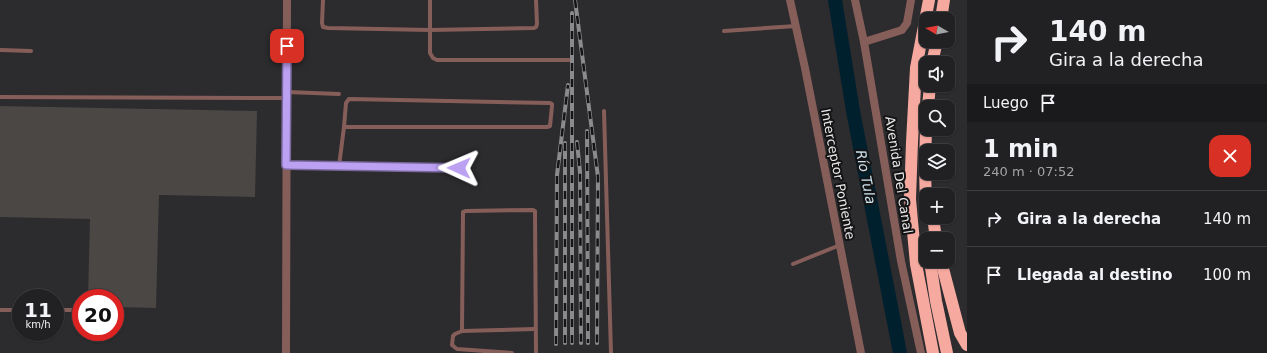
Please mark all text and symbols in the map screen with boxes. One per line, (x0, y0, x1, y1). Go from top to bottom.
north arrow (919, 12, 955, 48)
map controls (919, 12, 955, 268)
text: 140 m (1049, 15, 1146, 48)
icon: right (983, 16, 1035, 68)
pin (270, 29, 304, 63)
icon: arrive (276, 35, 298, 57)
text: Gira a la derecha (1049, 49, 1204, 70)
button: sound (919, 56, 955, 92)
icon: arrive (1037, 92, 1059, 114)
text: Luego (983, 94, 1029, 112)
button: search (919, 100, 955, 136)
street label: Interceptor Poniente (818, 107, 858, 241)
street label: Avenida Del Canal (882, 115, 916, 235)
text: 1 min (983, 135, 1058, 163)
button: close (1209, 135, 1251, 177)
button: layers (919, 144, 955, 180)
position arrow (438, 147, 480, 189)
water label: Río Tula (853, 148, 879, 206)
text: 240 m · 07:52 (983, 164, 1074, 179)
button: + (919, 188, 955, 224)
icon: right (983, 208, 1005, 230)
text: Gira a la derecha (1017, 210, 1161, 228)
text: 140 m (1203, 210, 1251, 228)
button: − (919, 232, 955, 268)
icon: arrive (983, 264, 1005, 286)
text: Llegada al destino (1017, 266, 1172, 284)
text: 100 m (1203, 266, 1251, 284)
speed limit sign: 20 (72, 289, 124, 341)
text: 11 (24, 298, 52, 322)
text: km/h (25, 319, 51, 330)

